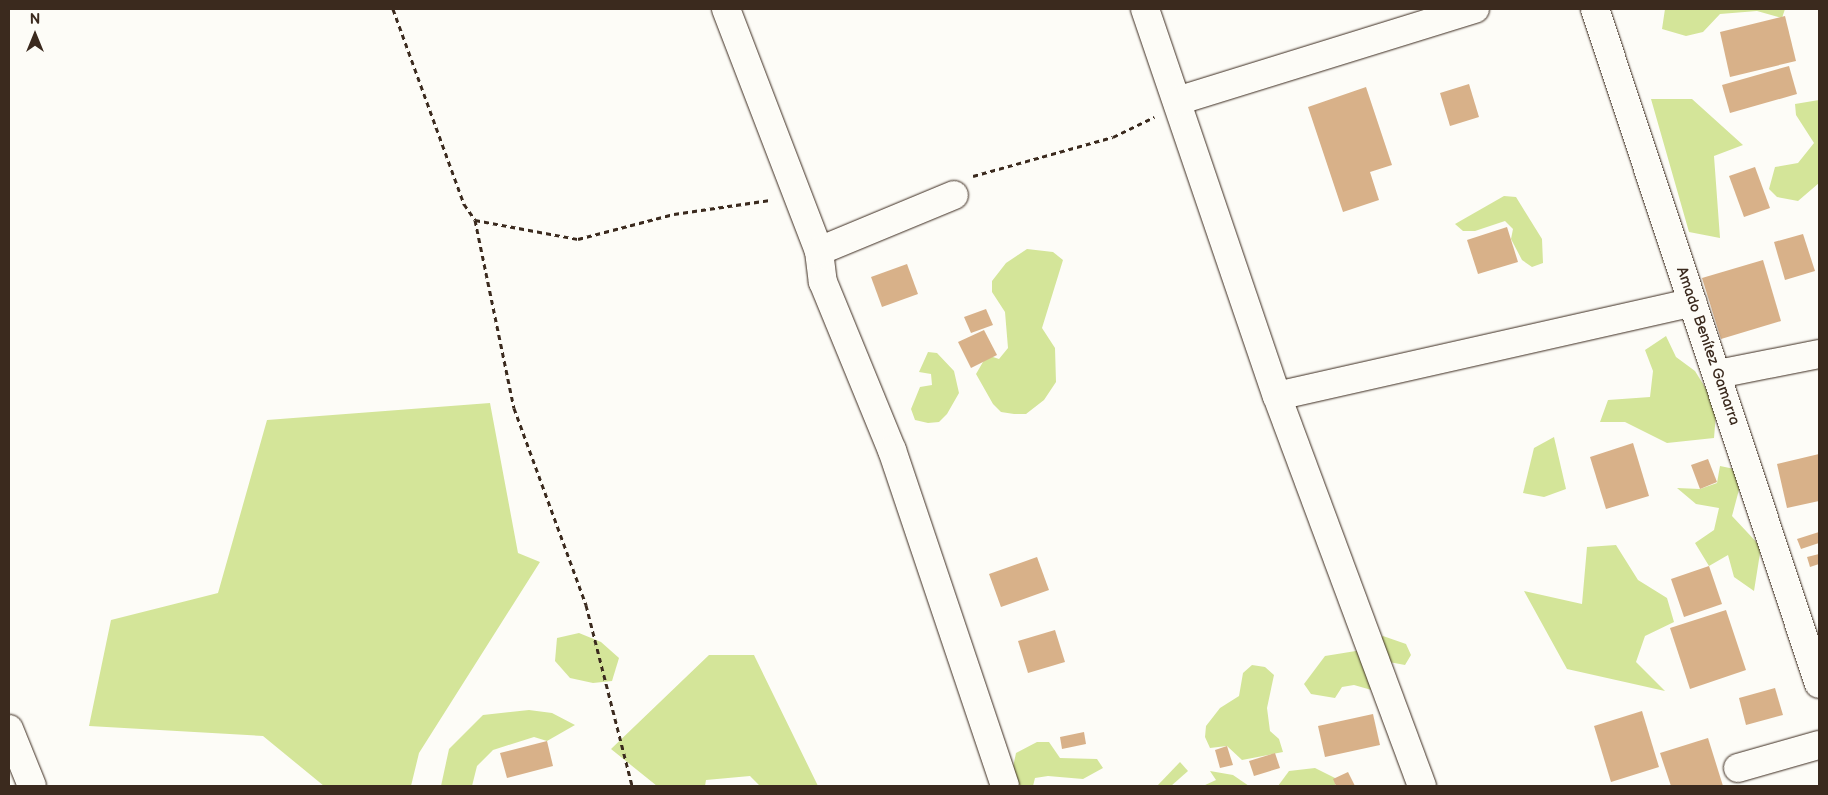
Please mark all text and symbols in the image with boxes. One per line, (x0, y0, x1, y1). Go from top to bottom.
north arrow (10, 10, 60, 60)
text: N (30, 11, 40, 28)
street label: Amado Benítez Gamarra (1672, 264, 1744, 428)

